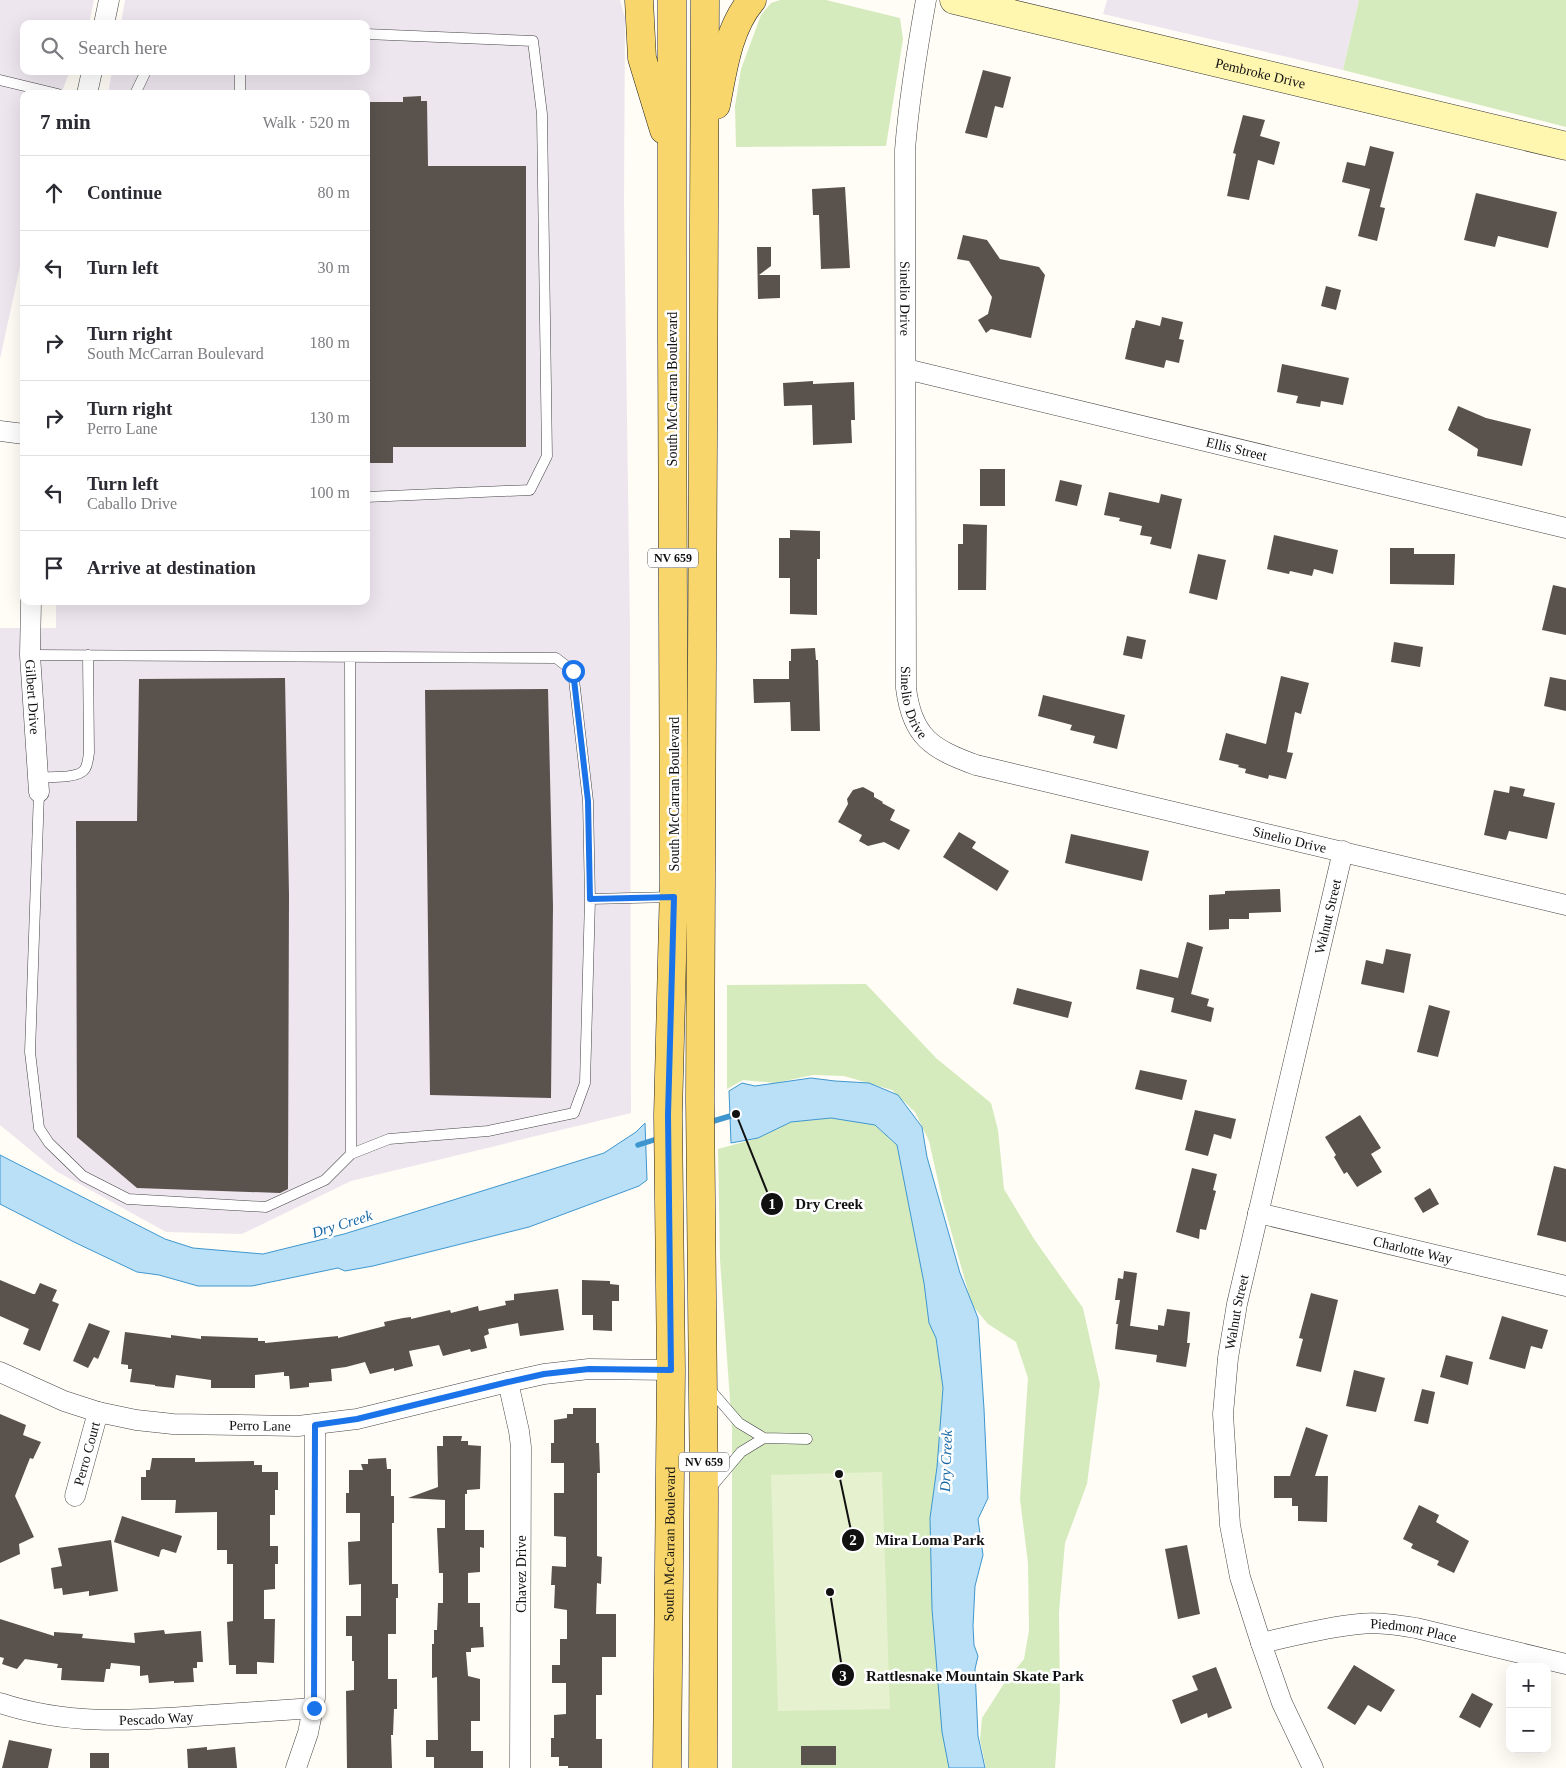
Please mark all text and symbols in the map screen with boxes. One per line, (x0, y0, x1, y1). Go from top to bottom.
search box (20, 20, 370, 75)
icon: search (38, 34, 66, 62)
text: Search here (78, 37, 167, 58)
street label: Pembroke Drive (1214, 56, 1307, 92)
text: 7 min (40, 110, 91, 134)
text: Walk · 520 m (263, 114, 350, 131)
icon: ahead (40, 179, 68, 207)
text: Continue (87, 182, 162, 203)
text: 80 m (318, 184, 350, 201)
icon: left (40, 254, 68, 282)
text: Turn left (87, 257, 159, 278)
text: 30 m (318, 259, 350, 276)
street label: Sinelio Drive (897, 261, 912, 336)
street label: South McCarran Boulevard (665, 312, 680, 466)
text: Turn right (87, 323, 172, 344)
icon: right (40, 329, 68, 357)
text: 180 m (310, 334, 350, 351)
text: South McCarran Boulevard (87, 345, 264, 362)
text: Turn right (87, 398, 172, 419)
icon: right (40, 404, 68, 432)
text: 130 m (310, 409, 350, 426)
text: Perro Lane (87, 420, 158, 437)
street label: Ellis Street (1205, 435, 1268, 464)
text: Turn left (87, 473, 159, 494)
icon: left (40, 479, 68, 507)
text: 100 m (310, 484, 350, 501)
text: Caballo Drive (87, 495, 177, 512)
road number: NV 659 (648, 548, 698, 568)
icon: arrive (40, 554, 68, 582)
text: Arrive at destination (87, 557, 256, 578)
street label: Gilbert Drive (22, 659, 42, 735)
route start (562, 660, 585, 683)
street label: Sinelio Drive (898, 666, 930, 742)
street label: South McCarran Boulevard (667, 717, 682, 871)
street label: Sinelio Drive (1251, 824, 1328, 856)
street label: Walnut Street (1312, 878, 1344, 955)
callout: Dry Creek (760, 1189, 872, 1219)
text: 1 (768, 1196, 776, 1212)
text: Dry Creek (795, 1196, 863, 1212)
water label: Dry Creek (309, 1207, 374, 1241)
street label: Charlotte Way (1372, 1234, 1454, 1267)
street label: Walnut Street (1223, 1273, 1252, 1351)
street label: Perro Lane (229, 1418, 291, 1434)
street label: Perro Court (71, 1420, 103, 1487)
water label: Dry Creek (937, 1429, 955, 1493)
road number: NV 659 (679, 1452, 729, 1471)
street label: South McCarran Boulevard (661, 1467, 678, 1622)
callout: Mira Loma Park (841, 1525, 995, 1555)
text: 2 (849, 1532, 857, 1548)
text: Mira Loma Park (875, 1532, 985, 1548)
street label: Chavez Drive (514, 1535, 529, 1613)
street label: Piedmont Place (1370, 1616, 1458, 1645)
callout: Rattlesnake Mountain Skate Park (831, 1660, 1093, 1690)
map controls (1506, 1663, 1551, 1753)
button: + (1506, 1663, 1551, 1708)
text: 3 (839, 1668, 847, 1684)
text: Rattlesnake Mountain Skate Park (866, 1668, 1085, 1684)
route end (303, 1697, 326, 1720)
button: − (1506, 1708, 1551, 1753)
street label: Pescado Way (119, 1709, 194, 1728)

